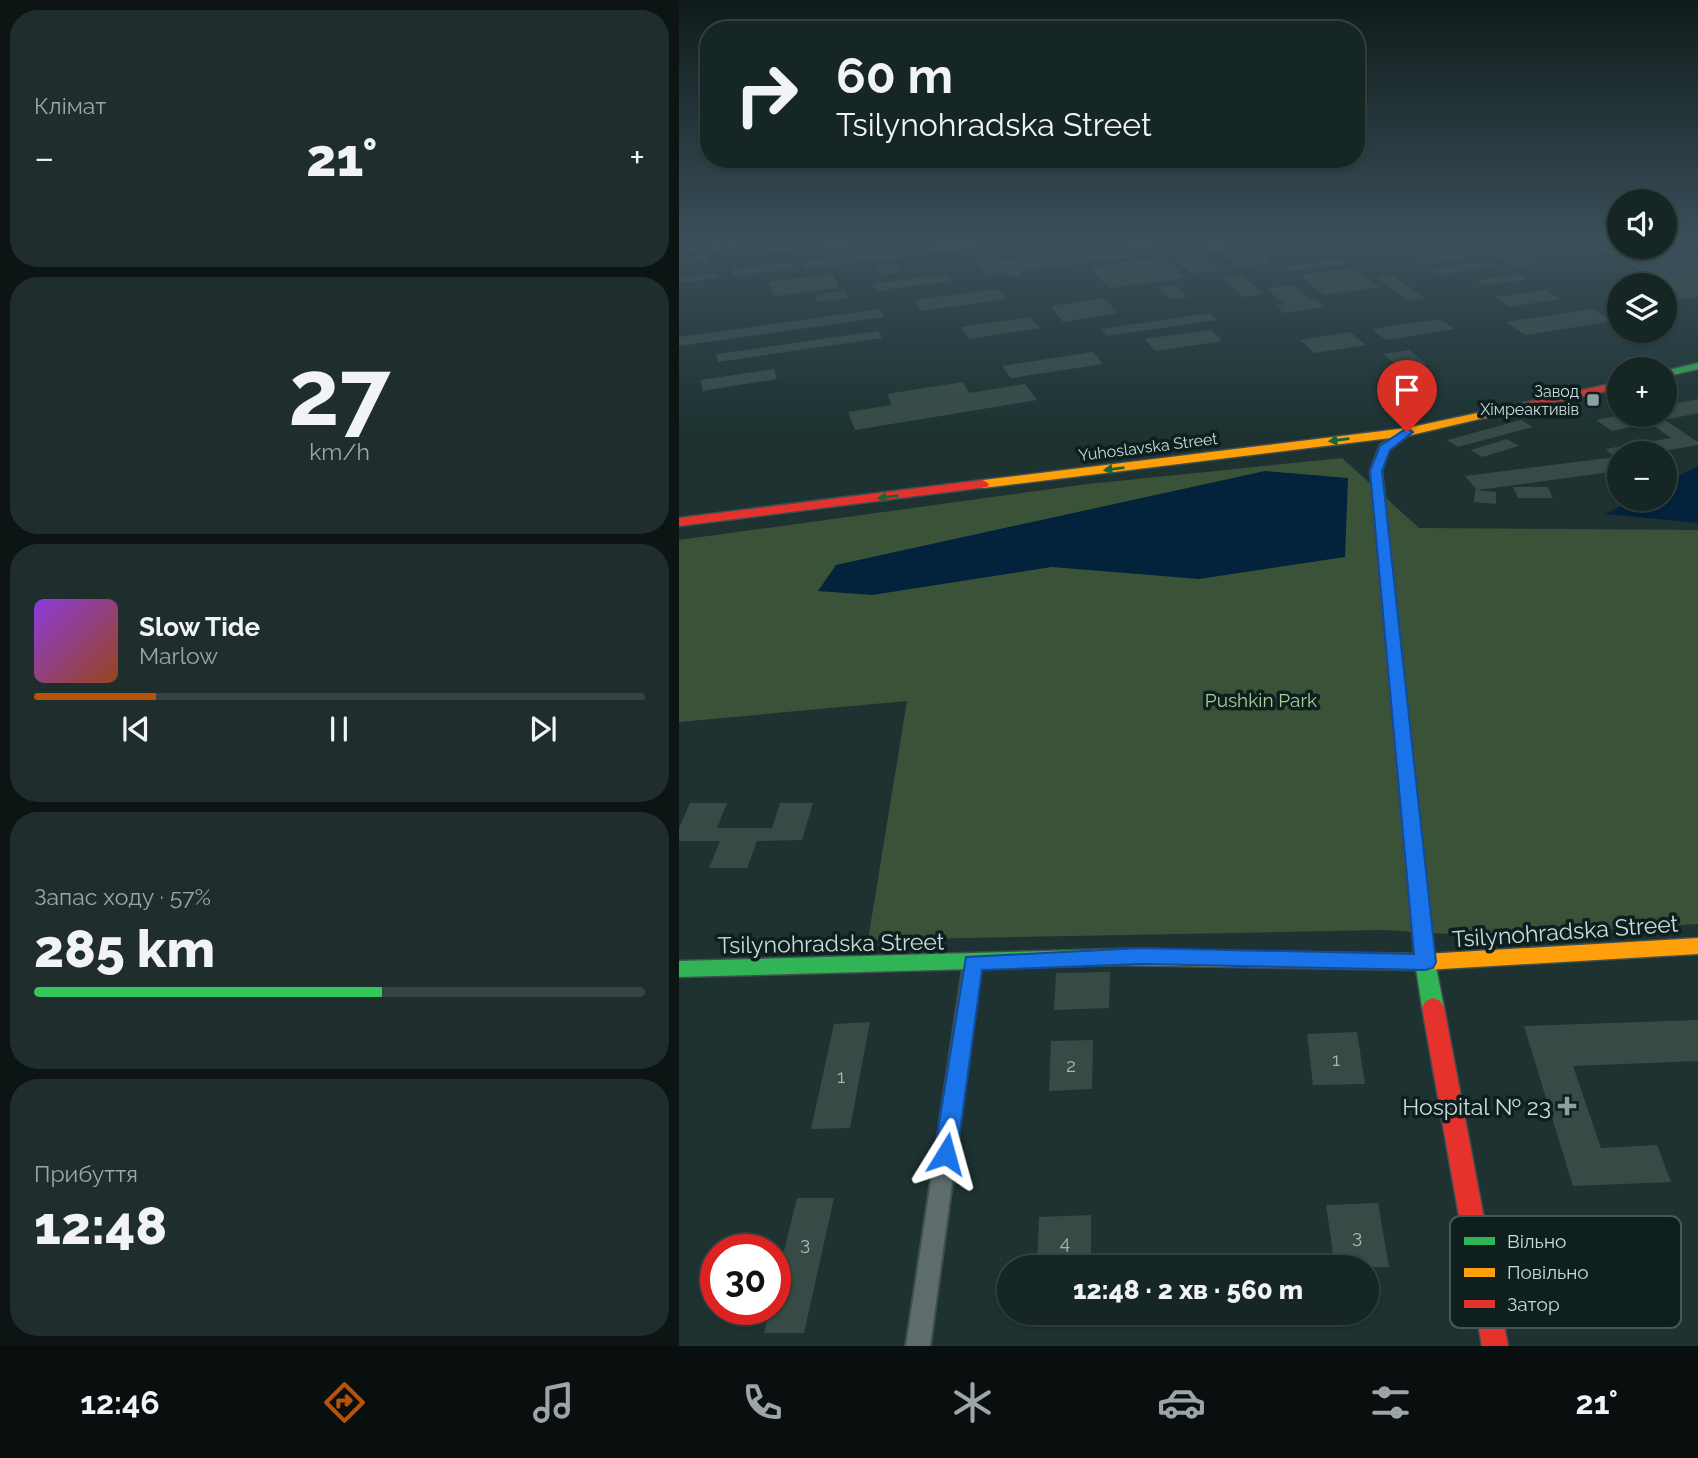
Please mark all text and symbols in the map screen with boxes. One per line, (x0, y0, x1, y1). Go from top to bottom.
text: 60 m (836, 47, 953, 104)
icon: right (721, 49, 812, 140)
text: Клімат (34, 92, 106, 119)
text: Tsilynohradska Street (836, 106, 1152, 143)
text: 21° (306, 127, 377, 188)
text: − (34, 135, 54, 180)
text: + (629, 135, 645, 180)
map controls (1607, 189, 1677, 511)
button: sound (1607, 189, 1677, 259)
button: layers (1607, 273, 1677, 343)
text: 27 (288, 339, 391, 446)
button: + (1607, 357, 1677, 427)
pin (1377, 360, 1437, 432)
icon: arrive (1388, 371, 1426, 409)
place label: Завод Хімреактивів (1480, 382, 1579, 419)
marker: Завод Хімреактивів (1585, 392, 1601, 408)
street label: Yuhoslavska Street (1077, 429, 1219, 465)
one-way arrow (1328, 435, 1350, 446)
text: km/h (309, 438, 370, 465)
button: − (1607, 441, 1677, 511)
one-way arrow (1103, 463, 1125, 474)
one-way arrow (877, 491, 899, 502)
text: Slow Tide (139, 612, 260, 642)
text: Marlow (139, 642, 218, 669)
park label: Pushkin Park (1205, 689, 1317, 711)
icon: previous (117, 710, 155, 748)
icon: pause (320, 710, 358, 748)
icon: next (524, 710, 562, 748)
text: Запас ходу · 57% (34, 883, 211, 910)
street label: Tsilynohradska Street (1451, 910, 1679, 952)
text: 285 km (34, 918, 215, 979)
street label: Tsilynohradska Street (717, 928, 945, 958)
house number: 1 (1332, 1048, 1340, 1070)
house number: 2 (1066, 1054, 1076, 1076)
house number: 1 (837, 1065, 845, 1087)
place label: Hospital № 23 (1402, 1093, 1551, 1120)
marker: Hospital № 23 (1557, 1096, 1577, 1116)
position arrow (909, 1117, 983, 1191)
text: Прибуття (34, 1160, 138, 1187)
text: 12:48 (34, 1195, 167, 1256)
legend (1450, 1216, 1681, 1328)
house number: 3 (1352, 1225, 1362, 1247)
text: Вільно (1507, 1230, 1566, 1252)
house number: 4 (1060, 1231, 1070, 1253)
house number: 3 (800, 1232, 810, 1254)
speed limit sign: 30 (700, 1234, 791, 1325)
text: Повільно (1507, 1261, 1589, 1283)
text: 12:48 · 2 хв · 560 m (1073, 1275, 1303, 1305)
text: Затор (1507, 1293, 1560, 1315)
icon: directions (320, 1378, 369, 1427)
icon: music (529, 1378, 578, 1427)
icon: phone (738, 1378, 787, 1427)
icon: climate (948, 1378, 997, 1427)
icon: car (1157, 1378, 1206, 1427)
icon: filters (1366, 1378, 1415, 1427)
text: 12:46 (80, 1384, 160, 1421)
text: 21° (1576, 1384, 1618, 1421)

